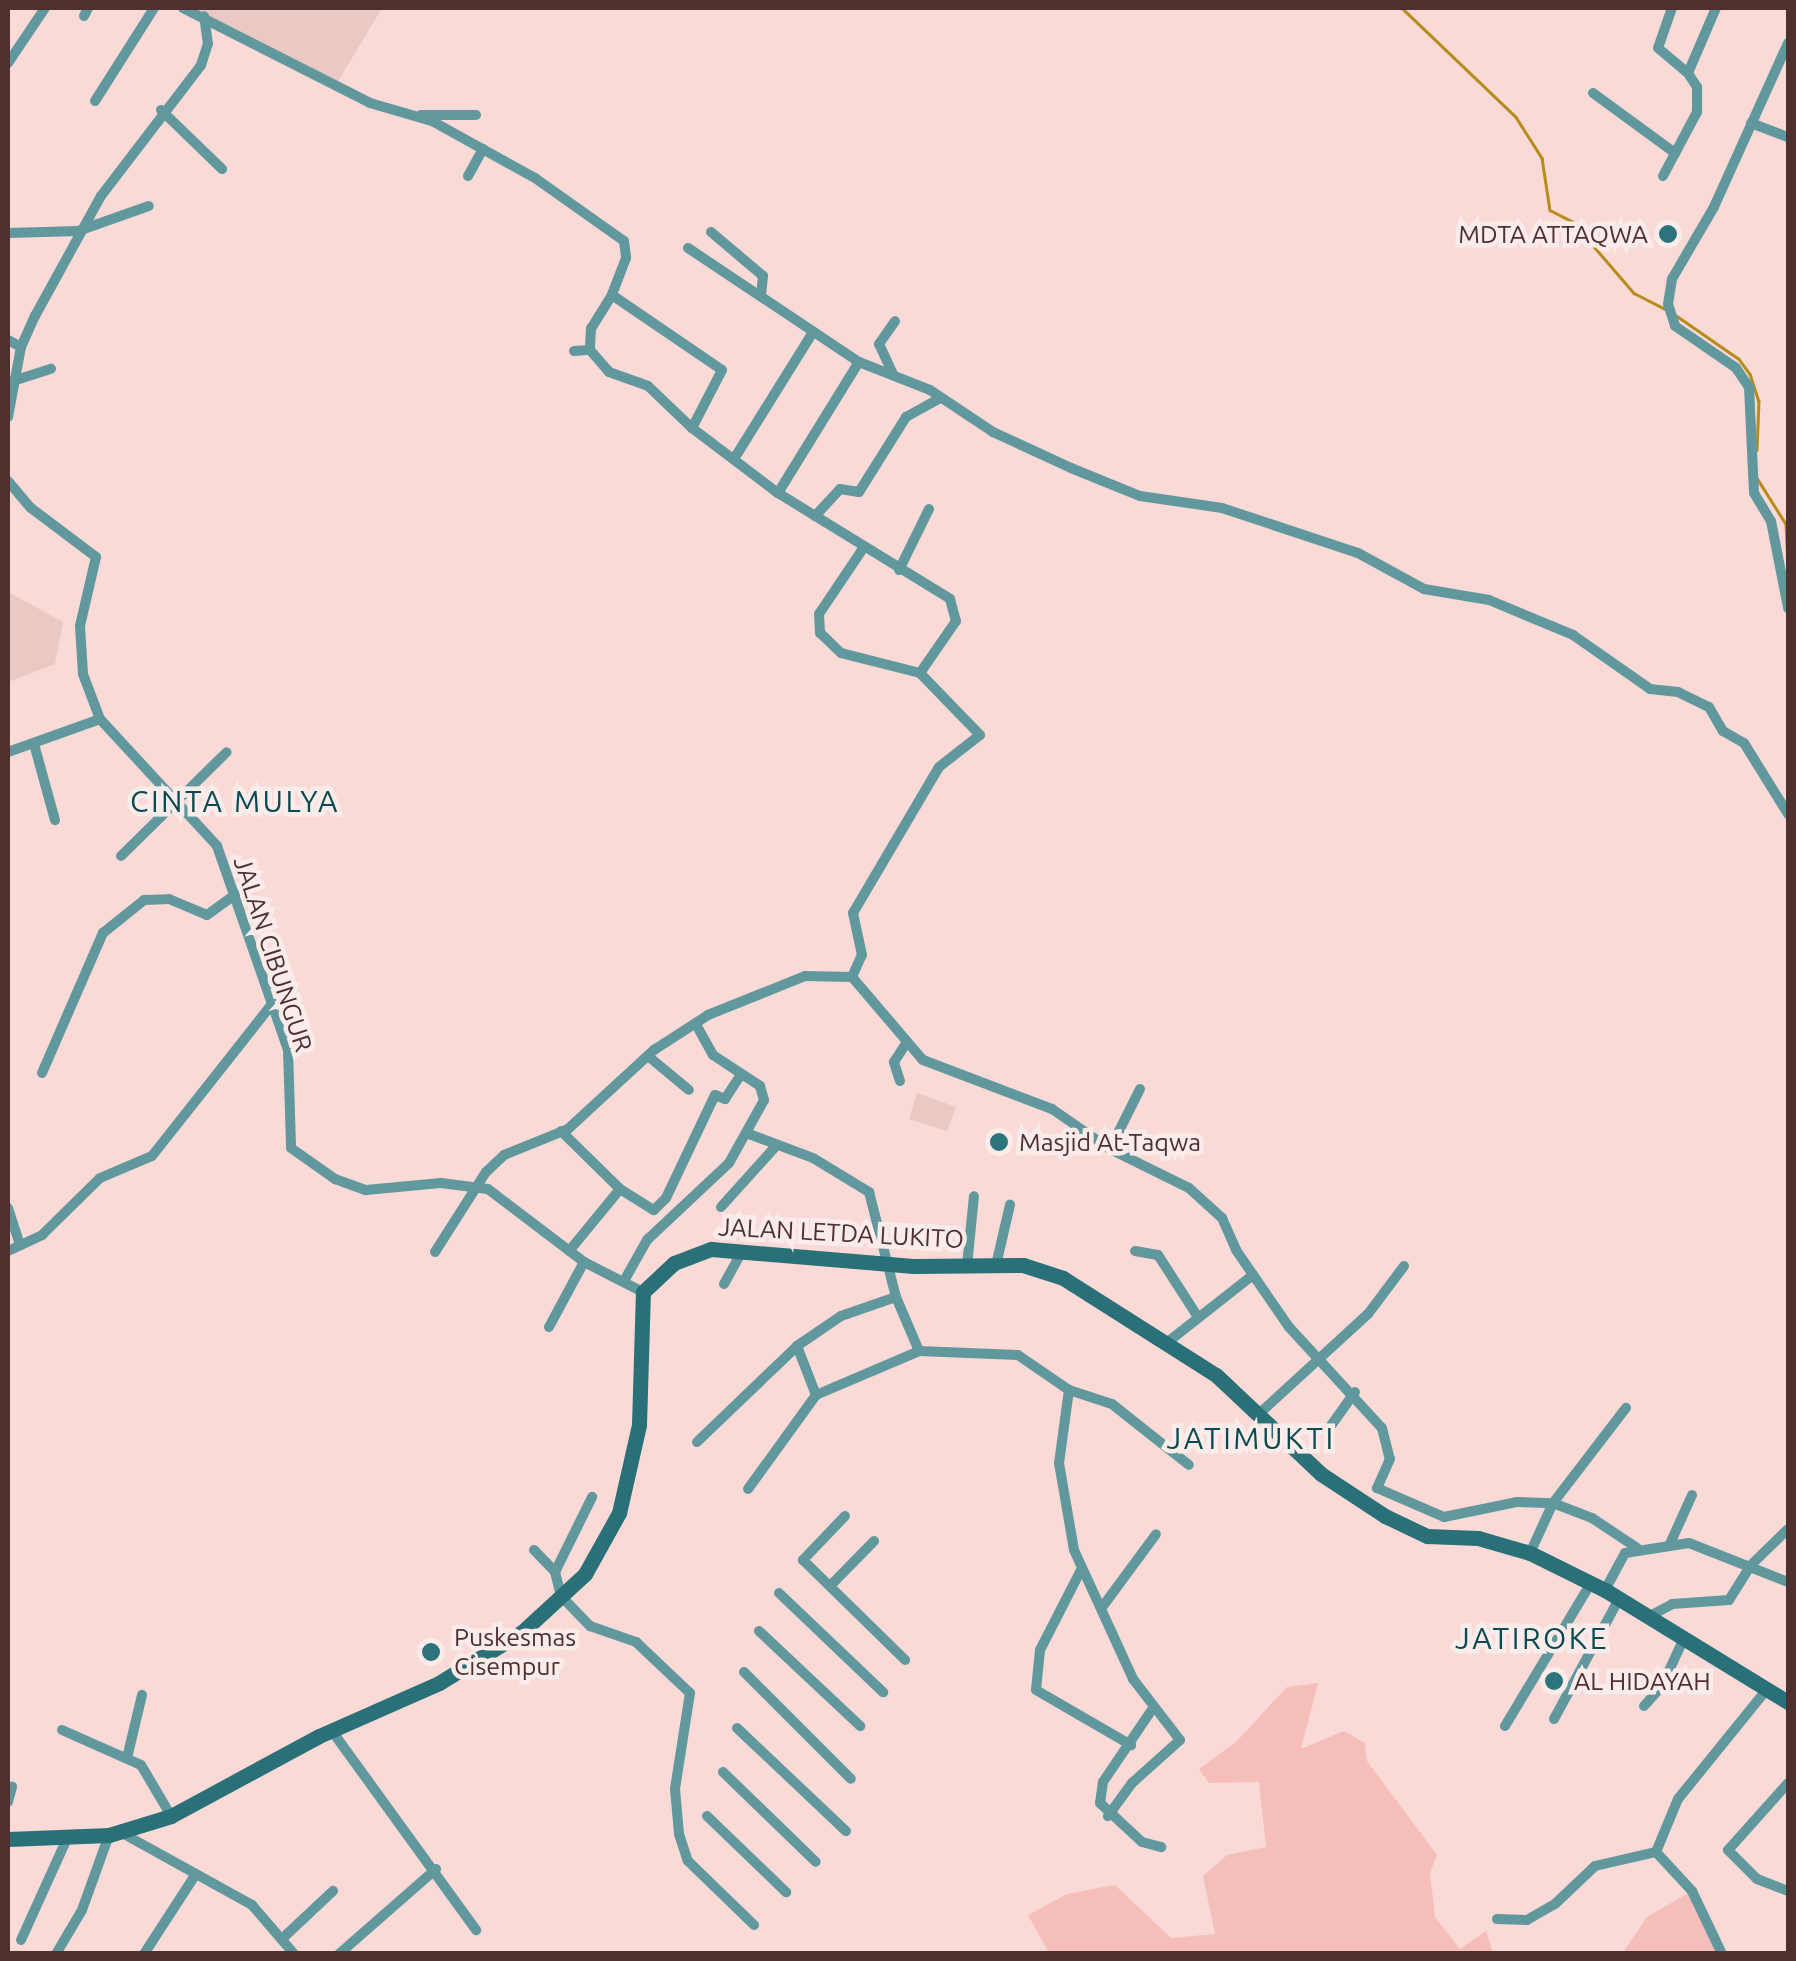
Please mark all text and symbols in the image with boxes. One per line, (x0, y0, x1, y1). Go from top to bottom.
place label: MDTA ATTAQWA (1458, 219, 1648, 249)
marker: MDTA ATTAQWA (1657, 223, 1679, 245)
district label: CINTA MULYA (130, 783, 340, 819)
street label: JALAN CIBUNGUR (227, 853, 319, 1055)
place label: Masjid At-Taqwa (1019, 1127, 1201, 1157)
marker: Masjid At-Taqwa (988, 1131, 1010, 1153)
street label: JALAN LETDA LUKITO (717, 1212, 965, 1254)
district label: JATIMUKTI (1166, 1420, 1336, 1456)
district label: JATIROKE (1455, 1620, 1609, 1656)
place label: Puskesmas Cisempur (454, 1623, 576, 1682)
marker: Puskesmas Cisempur (418, 1639, 444, 1665)
place label: AL HIDAYAH (1574, 1666, 1711, 1696)
marker: AL HIDAYAH (1543, 1670, 1565, 1692)

